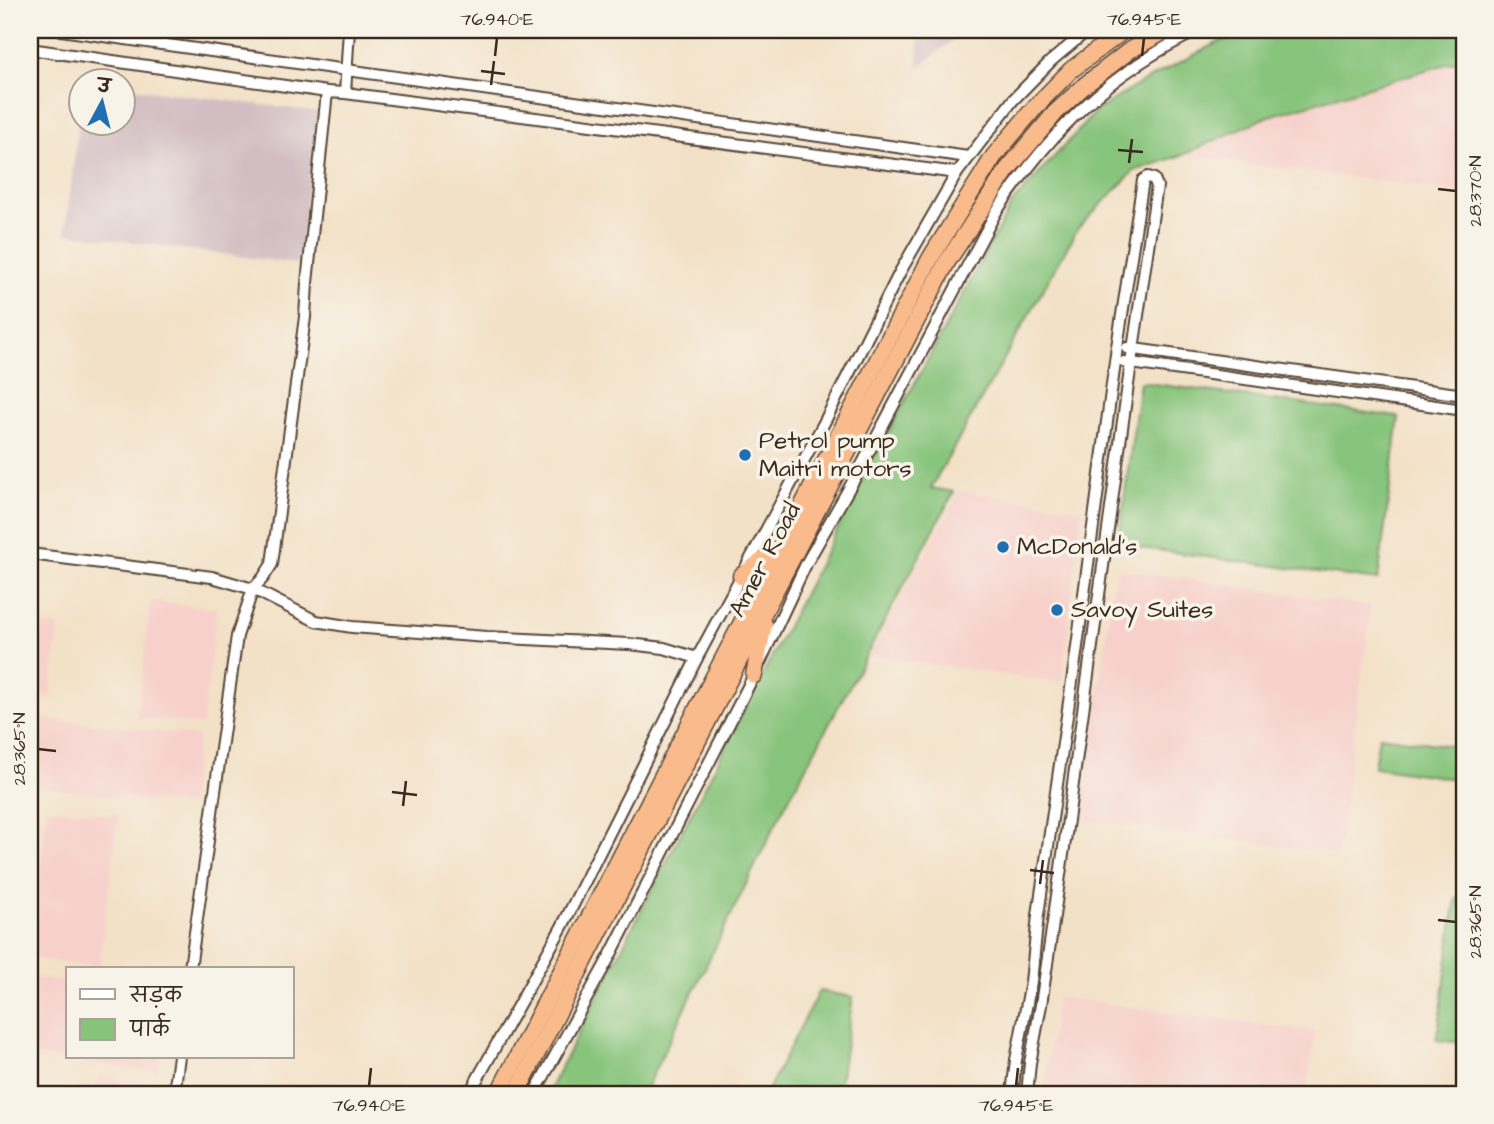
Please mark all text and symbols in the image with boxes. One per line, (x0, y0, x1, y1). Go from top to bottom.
text: 76.940°E (460, 7, 534, 32)
text: 76.945°E (1107, 7, 1182, 32)
north arrow (66, 66, 136, 136)
text: उ (94, 72, 114, 101)
text: 28.370°N (1463, 155, 1488, 227)
place label: Petrol pump Maitri motors (759, 424, 912, 486)
marker: Petrol pump Maitri motors (737, 447, 753, 463)
street label: Amer Road (721, 497, 809, 623)
place label: McDonald's (1017, 530, 1137, 564)
marker: McDonald's (995, 539, 1011, 555)
place label: Savoy Suites (1071, 593, 1213, 628)
marker: Savoy Suites (1049, 602, 1065, 618)
text: 28.365°N (7, 713, 32, 785)
text: 28.365°N (1463, 886, 1488, 958)
legend (66, 967, 294, 1058)
text: सड़क (129, 981, 183, 1010)
text: पार्क (129, 1012, 171, 1044)
text: 76.940°E (332, 1093, 406, 1118)
text: 76.945°E (979, 1093, 1054, 1118)

